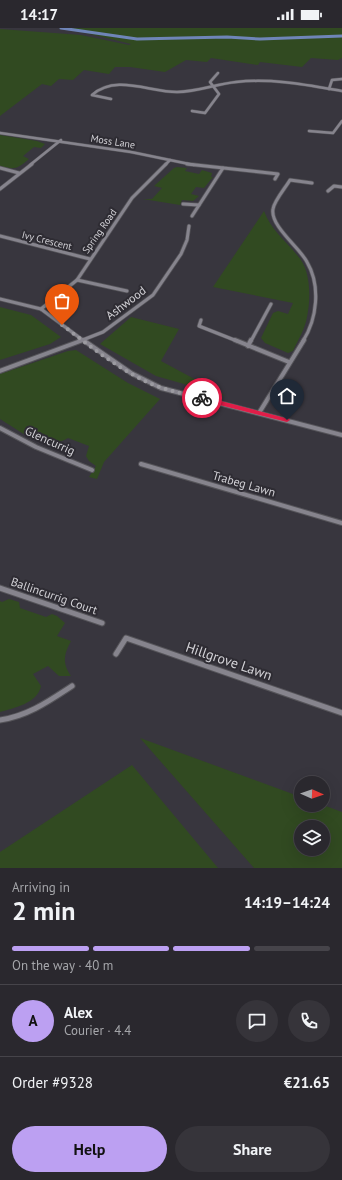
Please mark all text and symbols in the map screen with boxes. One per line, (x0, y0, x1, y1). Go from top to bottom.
text: 14:17 (20, 5, 58, 24)
street label: Moss Lane (90, 132, 136, 151)
street label: Spring Road (79, 206, 119, 256)
street label: Ivy Crescent (20, 228, 74, 253)
street label: Ashwood (103, 283, 149, 323)
pin (45, 284, 79, 325)
icon: bag (51, 290, 73, 312)
courier (182, 378, 222, 418)
pin (270, 379, 304, 420)
icon: home (276, 385, 298, 407)
icon: bike (191, 387, 213, 409)
street label: Glencurrig (23, 423, 78, 458)
street label: Trabeg Lawn (211, 467, 277, 500)
street label: Ballincurrig Court (9, 574, 99, 617)
street label: Hillgrove Lawn (183, 638, 275, 684)
north arrow (294, 776, 330, 812)
map controls (294, 776, 330, 856)
button: layers (294, 820, 330, 856)
text: Arriving in (12, 879, 70, 896)
text: 14:19–14:24 (244, 893, 330, 912)
text: 2 min (12, 894, 75, 927)
text: On the way · 40 m (12, 957, 113, 974)
button: chat (236, 1000, 278, 1042)
button: phone (288, 1000, 330, 1042)
text: Alex (64, 1003, 93, 1022)
text: A (28, 1011, 38, 1030)
text: Courier · 4.4 (64, 1022, 131, 1039)
text: Order #9328 (12, 1073, 93, 1092)
text: €21.65 (284, 1073, 330, 1092)
button: Help (12, 1126, 167, 1172)
button: Share (175, 1126, 330, 1172)

